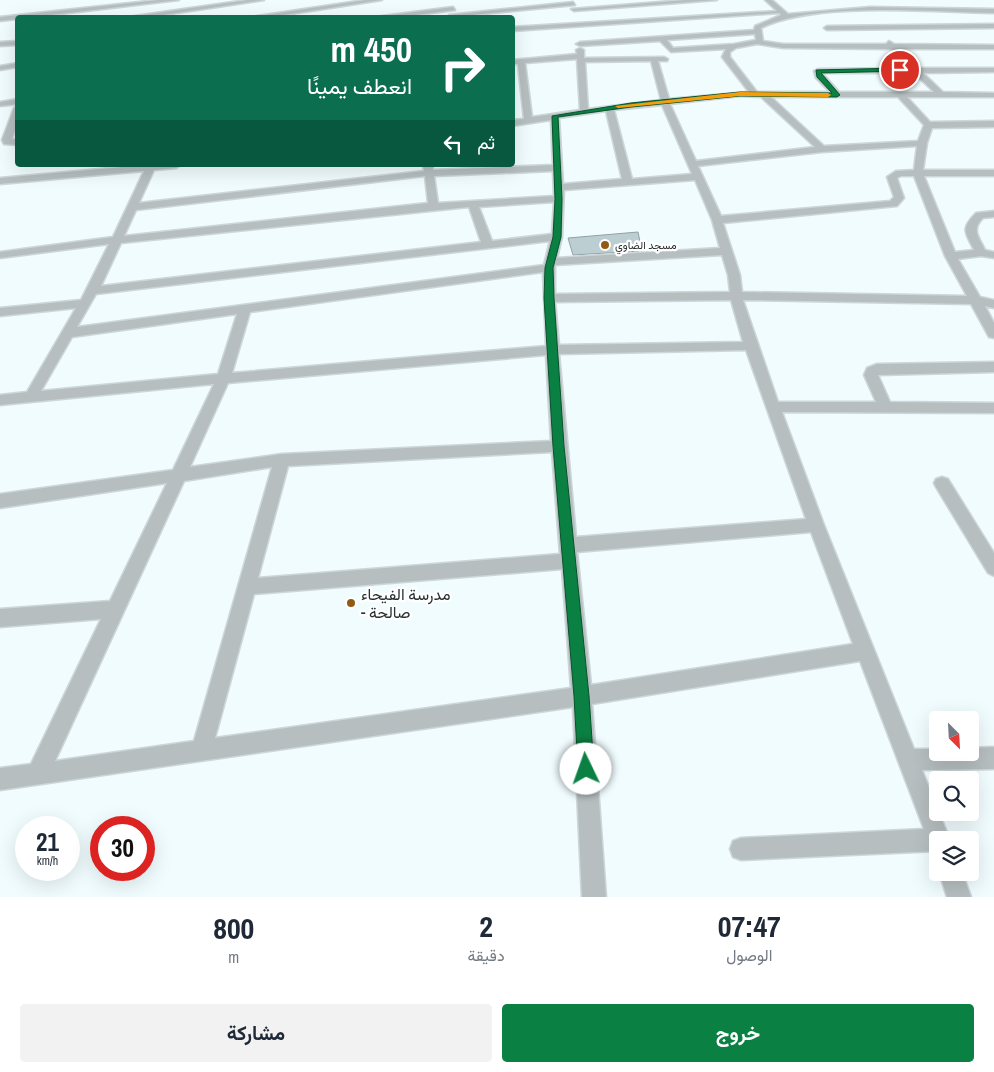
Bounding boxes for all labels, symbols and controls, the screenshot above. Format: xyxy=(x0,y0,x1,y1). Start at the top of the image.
text: 450 m xyxy=(331,26,412,73)
icon: right xyxy=(430,35,495,100)
pin xyxy=(879,49,921,91)
icon: arrive xyxy=(886,56,914,84)
text: انعطف يمينًا xyxy=(307,71,412,101)
text: ثم xyxy=(477,129,495,155)
icon: left xyxy=(439,130,467,158)
place label: مسجد الضاوي xyxy=(615,238,677,255)
marker: مسجد الضاوي xyxy=(599,239,611,251)
place label: مدرسة الفيحاء - صالحة xyxy=(361,583,450,623)
marker: مدرسة الفيحاء - صالحة xyxy=(345,597,357,609)
north arrow xyxy=(929,711,979,761)
map controls xyxy=(929,711,979,881)
position arrow xyxy=(559,742,611,794)
button: search xyxy=(929,771,979,821)
speed limit sign: 30 xyxy=(90,816,155,881)
text: 21 xyxy=(36,825,59,859)
button: layers xyxy=(929,831,979,881)
text: km/h xyxy=(37,853,58,869)
text: 2 xyxy=(479,906,493,946)
text: 07:47 xyxy=(718,906,781,946)
text: 800 xyxy=(213,908,254,948)
text: دقيقة xyxy=(468,944,505,966)
text: الوصول xyxy=(726,944,772,966)
text: m xyxy=(228,946,239,968)
button: مشاركة xyxy=(20,1004,492,1062)
button: خروج xyxy=(502,1004,974,1062)

